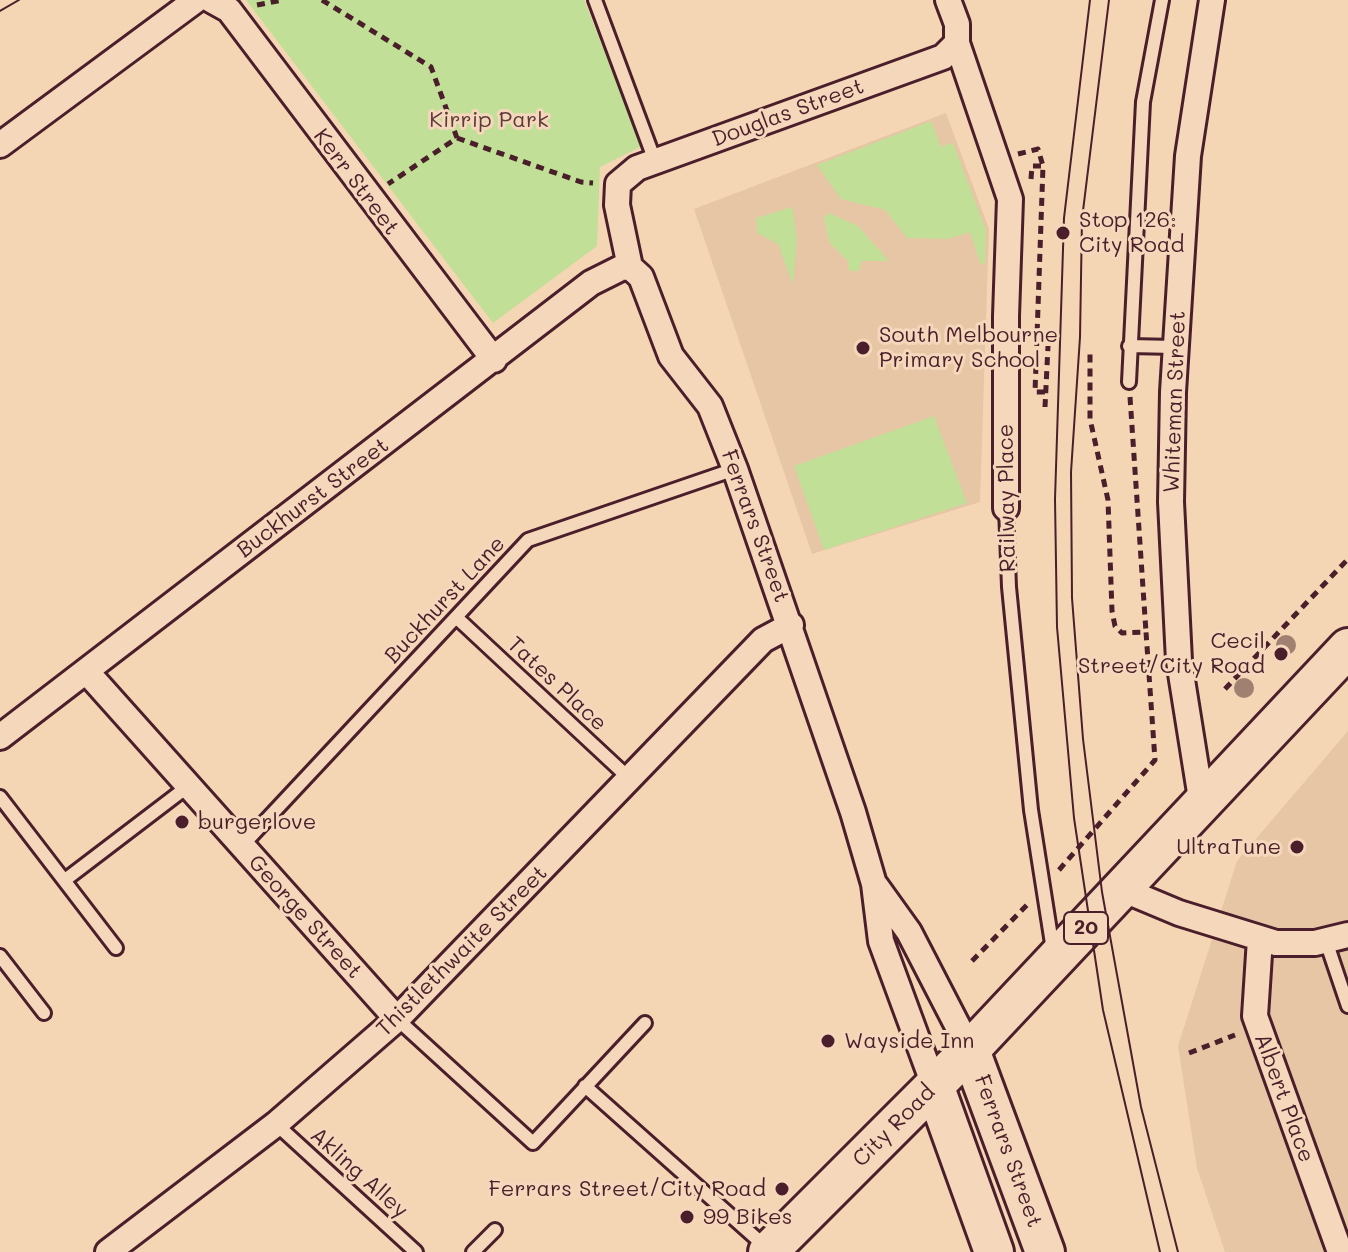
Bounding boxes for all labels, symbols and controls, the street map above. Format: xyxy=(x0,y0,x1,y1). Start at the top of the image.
street label: Douglas Street xyxy=(708,73,868,153)
park label: Kirrip Park xyxy=(429,107,549,133)
street label: Kerr Street xyxy=(308,124,404,240)
place label: Stop 126: City Road xyxy=(1079,207,1184,258)
marker: Stop 126: City Road xyxy=(1054,224,1072,242)
street label: Whiteman Street xyxy=(1159,310,1191,494)
place label: South Melbourne Primary School xyxy=(879,322,1058,374)
marker: South Melbourne Primary School xyxy=(854,339,872,357)
street label: Railway Place xyxy=(993,423,1021,573)
street label: Buckhurst Street xyxy=(232,432,394,564)
street label: Ferrars Street xyxy=(715,446,795,606)
street label: Buckhurst Lane xyxy=(379,531,511,669)
place label: Cecil Street/City Road xyxy=(1078,628,1265,680)
street label: Tates Place xyxy=(502,631,612,737)
marker: Cecil Street/City Road xyxy=(1272,645,1290,663)
place label: burgerlove xyxy=(198,809,316,835)
marker: burgerlove xyxy=(173,813,191,831)
place label: UltraTune xyxy=(1176,834,1281,860)
marker: UltraTune xyxy=(1288,838,1306,856)
street label: George Street xyxy=(243,850,367,984)
street label: Thistlethwaite Street xyxy=(371,860,553,1042)
road number: 20 xyxy=(1064,912,1108,944)
place label: Wayside Inn xyxy=(844,1028,975,1054)
street label: Albert Place xyxy=(1248,1030,1320,1166)
marker: Wayside Inn xyxy=(819,1032,837,1050)
street label: Ferrars Street xyxy=(968,1071,1048,1231)
street label: City Road xyxy=(847,1079,941,1173)
street label: Akling Alley xyxy=(305,1122,413,1224)
place label: Ferrars Street/City Road xyxy=(488,1176,766,1202)
marker: Ferrars Street/City Road xyxy=(773,1180,791,1198)
place label: 99 Bikes xyxy=(703,1204,792,1230)
marker: 99 Bikes xyxy=(678,1208,696,1226)

